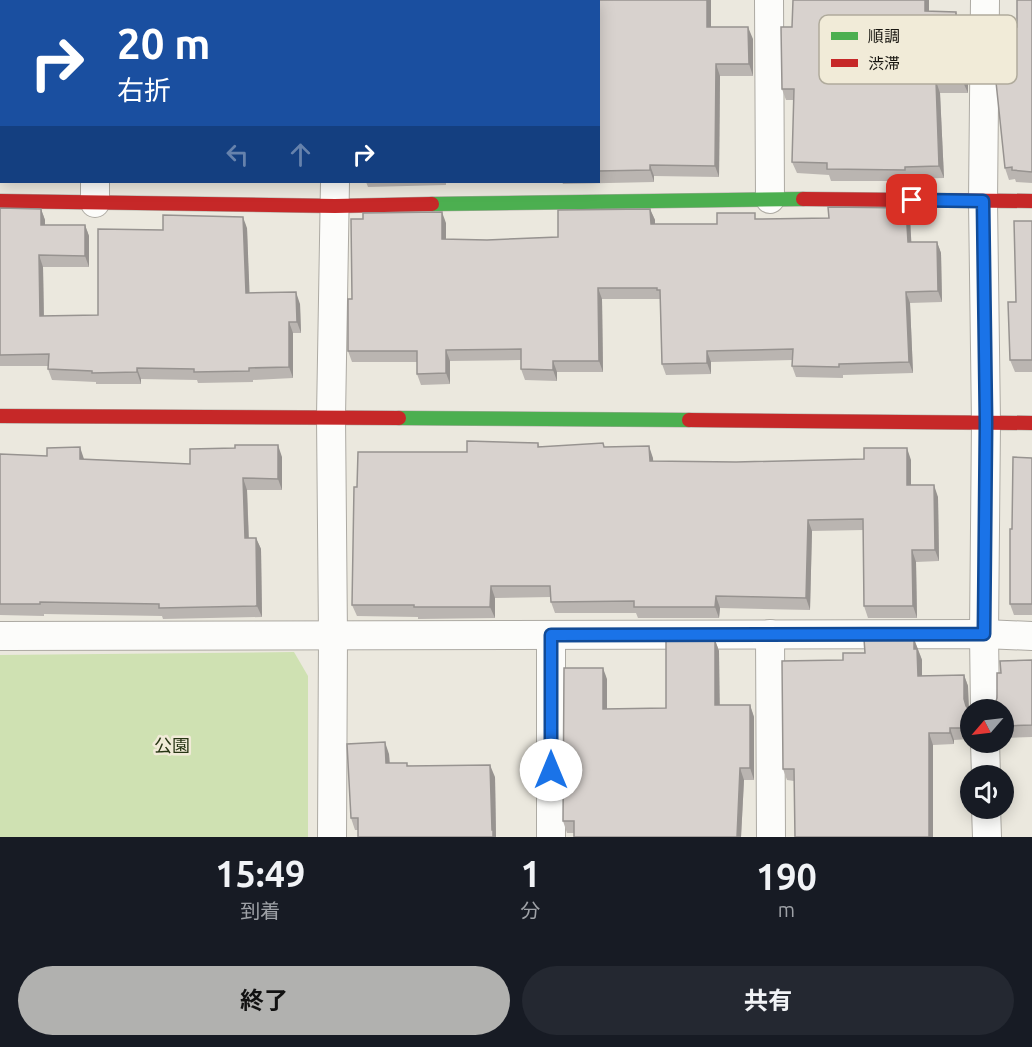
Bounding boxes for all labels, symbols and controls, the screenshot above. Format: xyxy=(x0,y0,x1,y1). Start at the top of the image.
legend xyxy=(819,15,1017,84)
text: 20 m xyxy=(117,20,211,67)
icon: right xyxy=(18,24,96,102)
text: 順調 xyxy=(868,27,900,45)
text: 渋滞 xyxy=(868,54,900,72)
text: 右折 xyxy=(117,75,171,105)
icon: left xyxy=(221,138,254,171)
icon: ahead xyxy=(284,138,317,171)
icon: right xyxy=(347,138,380,171)
pin xyxy=(886,174,937,225)
icon: arrive xyxy=(895,183,928,216)
north arrow xyxy=(960,699,1014,753)
map controls xyxy=(960,699,1014,819)
park label: 公園 xyxy=(154,735,190,755)
position arrow xyxy=(519,738,583,802)
button: sound xyxy=(960,765,1014,819)
text: 15:49 xyxy=(215,853,305,894)
text: 1 xyxy=(520,853,541,894)
text: 190 xyxy=(756,856,817,897)
text: m xyxy=(778,898,795,921)
text: 到着 xyxy=(240,899,280,922)
text: 分 xyxy=(521,899,541,922)
button: 終了 xyxy=(18,966,510,1035)
button: 共有 xyxy=(522,966,1014,1035)

